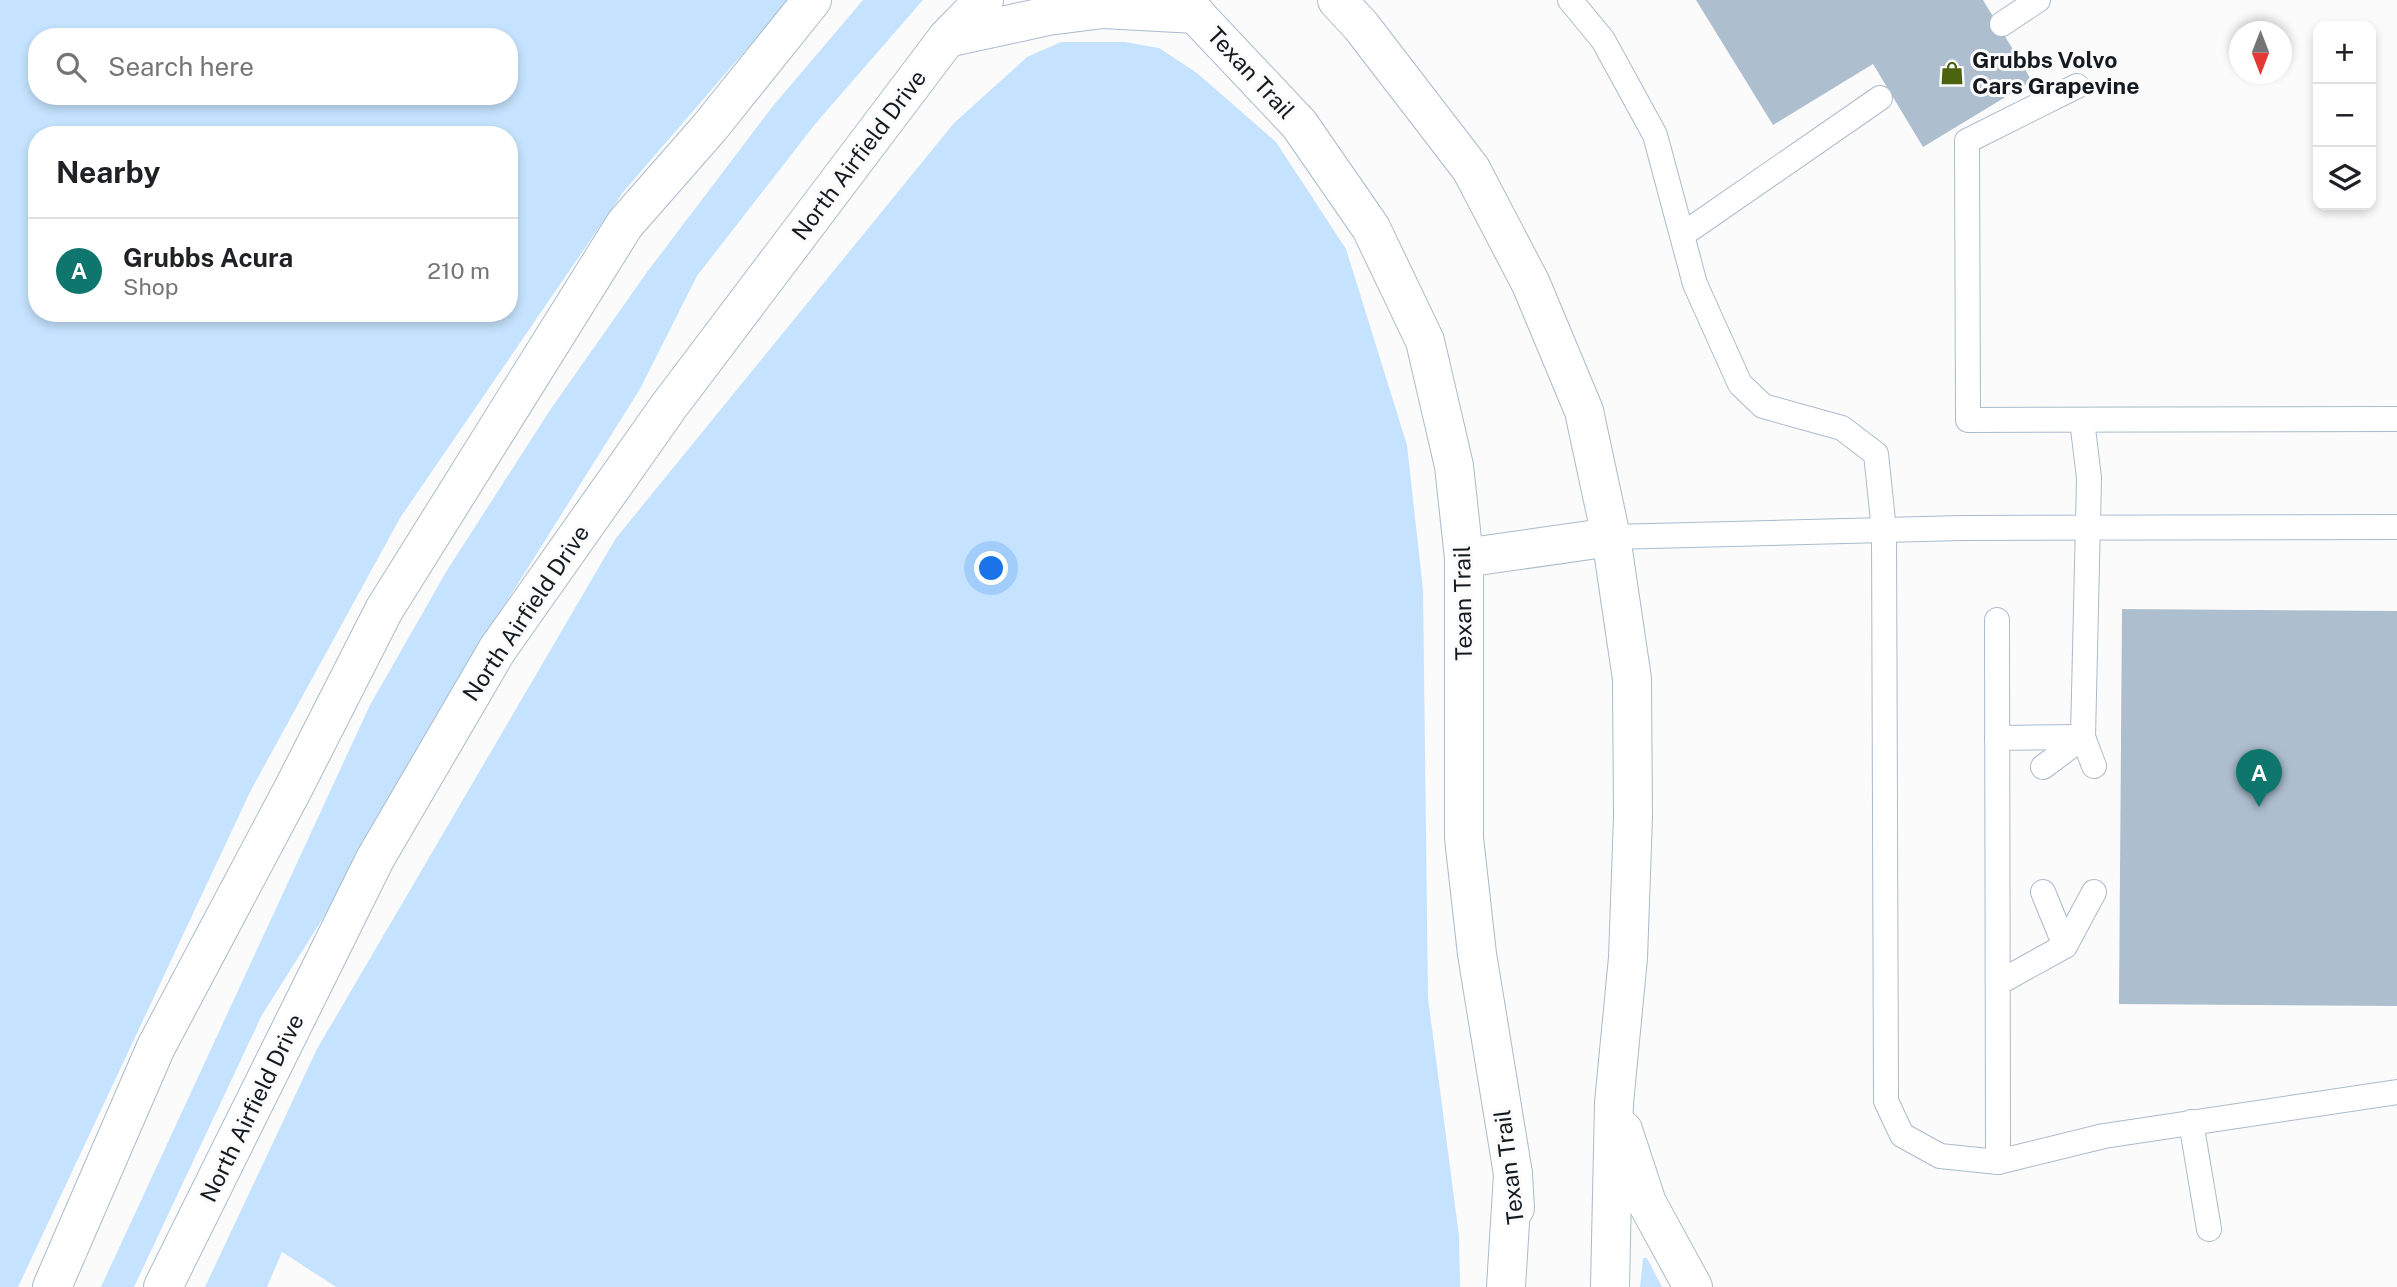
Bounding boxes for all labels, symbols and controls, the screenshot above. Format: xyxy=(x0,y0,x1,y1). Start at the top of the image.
street label: Texan Trail xyxy=(1202,21,1301,124)
north arrow xyxy=(2229,21,2292,84)
map controls xyxy=(2313,21,2376,210)
button: + xyxy=(2313,21,2376,84)
search box xyxy=(28,28,518,105)
place label: Grubbs Volvo Cars Grapevine xyxy=(1972,46,2139,99)
icon: search xyxy=(52,48,90,86)
text: Search here xyxy=(108,51,254,82)
shop icon: Grubbs Volvo Cars Grapevine xyxy=(1938,59,1966,87)
street label: North Airfield Drive xyxy=(786,64,931,245)
button: − xyxy=(2313,84,2376,147)
button: layers xyxy=(2313,147,2376,210)
text: Nearby xyxy=(56,154,160,190)
text: Grubbs Acura xyxy=(123,242,293,273)
text: A xyxy=(71,257,87,284)
text: 210 m xyxy=(427,257,490,284)
text: Shop xyxy=(123,273,178,300)
street label: North Airfield Drive xyxy=(457,520,594,706)
street label: Texan Trail xyxy=(1448,545,1477,661)
your location xyxy=(974,551,1008,585)
pin: A xyxy=(2236,749,2282,807)
street label: North Airfield Drive xyxy=(194,1009,309,1206)
street label: Texan Trail xyxy=(1488,1108,1529,1226)

